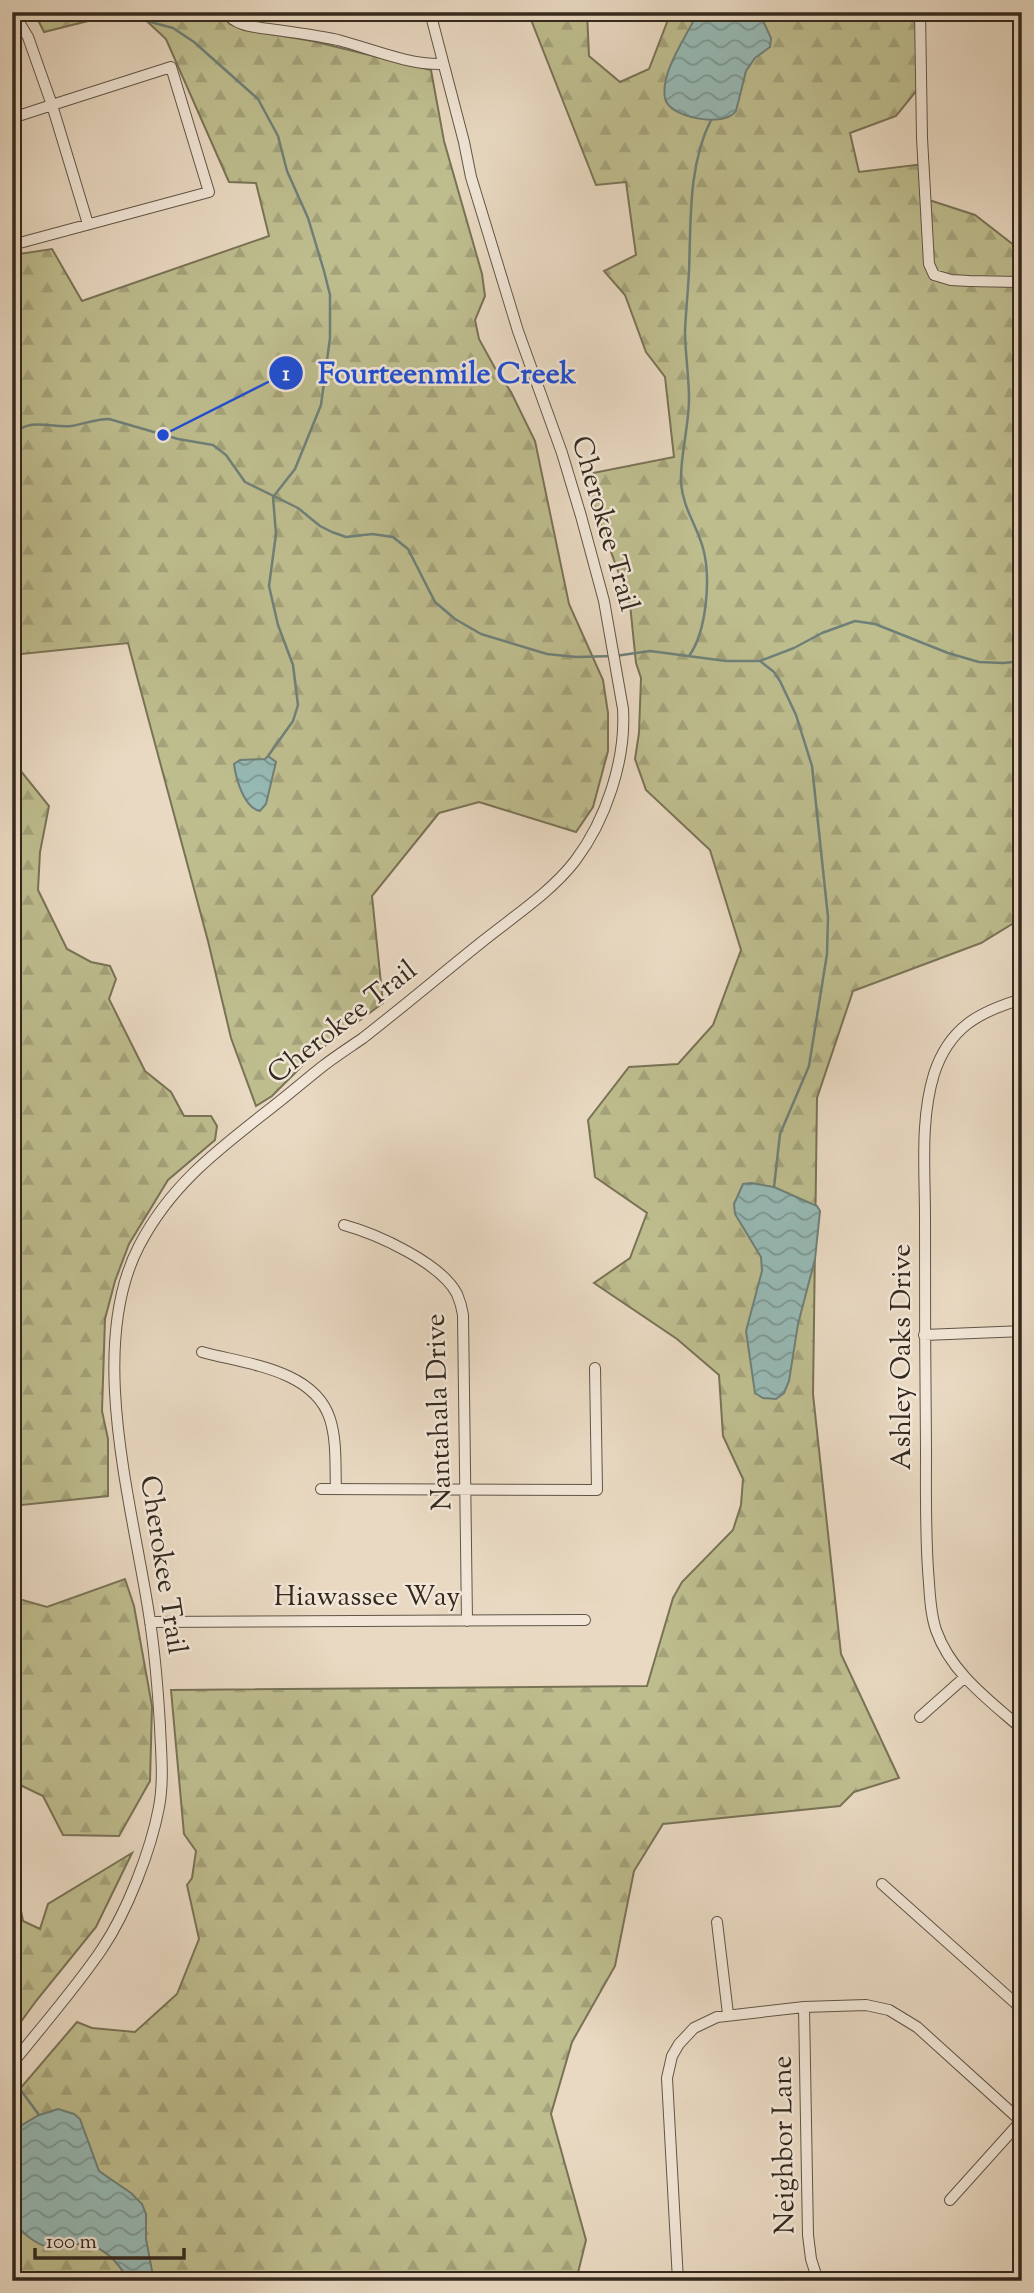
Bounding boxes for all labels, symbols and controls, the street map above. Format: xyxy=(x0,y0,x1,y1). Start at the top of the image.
callout: Fourteenmile Creek xyxy=(269,347,590,398)
text: Fourteenmile Creek xyxy=(318,354,577,397)
text: 1 xyxy=(282,360,290,390)
street label: Cherokee Trail xyxy=(560,432,648,617)
street label: Cherokee Trail xyxy=(260,952,427,1094)
street label: Ashley Oaks Drive xyxy=(883,1244,923,1470)
street label: Nantahala Drive xyxy=(417,1313,463,1511)
street label: Cherokee Trail xyxy=(128,1473,196,1658)
street label: Hiawassee Way xyxy=(274,1578,460,1618)
street label: Neighbor Lane xyxy=(763,2055,807,2235)
scale bar xyxy=(35,2216,184,2260)
text: 100 m xyxy=(46,2228,97,2258)

